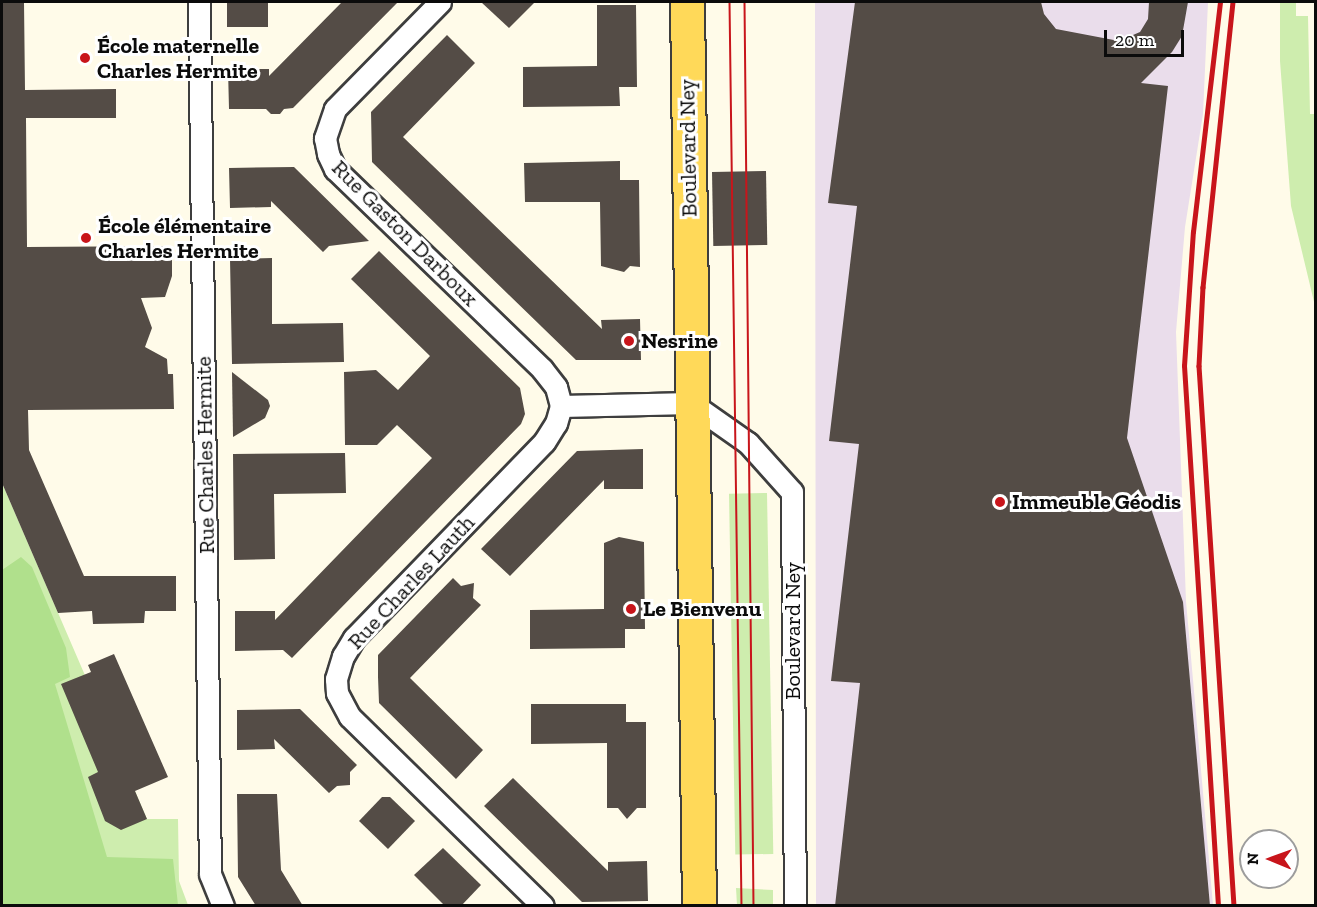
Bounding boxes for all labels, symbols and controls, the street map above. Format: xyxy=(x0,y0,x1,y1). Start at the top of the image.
scale bar xyxy=(1107,18,1186,56)
text: 20 m xyxy=(1115,29,1154,51)
place label: École maternelle Charles Hermite xyxy=(97,32,259,84)
marker: École maternelle Charles Hermite xyxy=(78,51,92,65)
street label: Boulevard Ney xyxy=(674,79,702,217)
street label: Rue Gaston Darboux xyxy=(326,154,484,312)
place label: École élémentaire Charles Hermite xyxy=(98,212,271,264)
marker: École élémentaire Charles Hermite xyxy=(79,231,93,245)
place label: Nesrine xyxy=(641,328,718,354)
marker: Nesrine xyxy=(622,334,636,348)
street label: Rue Charles Hermite xyxy=(190,356,220,554)
place label: Immeuble Géodis xyxy=(1012,489,1181,515)
marker: Immeuble Géodis xyxy=(993,495,1007,509)
street label: Rue Charles Lauth xyxy=(342,509,480,655)
street label: Boulevard Ney xyxy=(780,562,806,700)
place label: Le Bienvenu xyxy=(643,596,761,622)
marker: Le Bienvenu xyxy=(624,602,638,616)
north arrow xyxy=(1239,829,1299,889)
text: N xyxy=(1243,852,1262,865)

